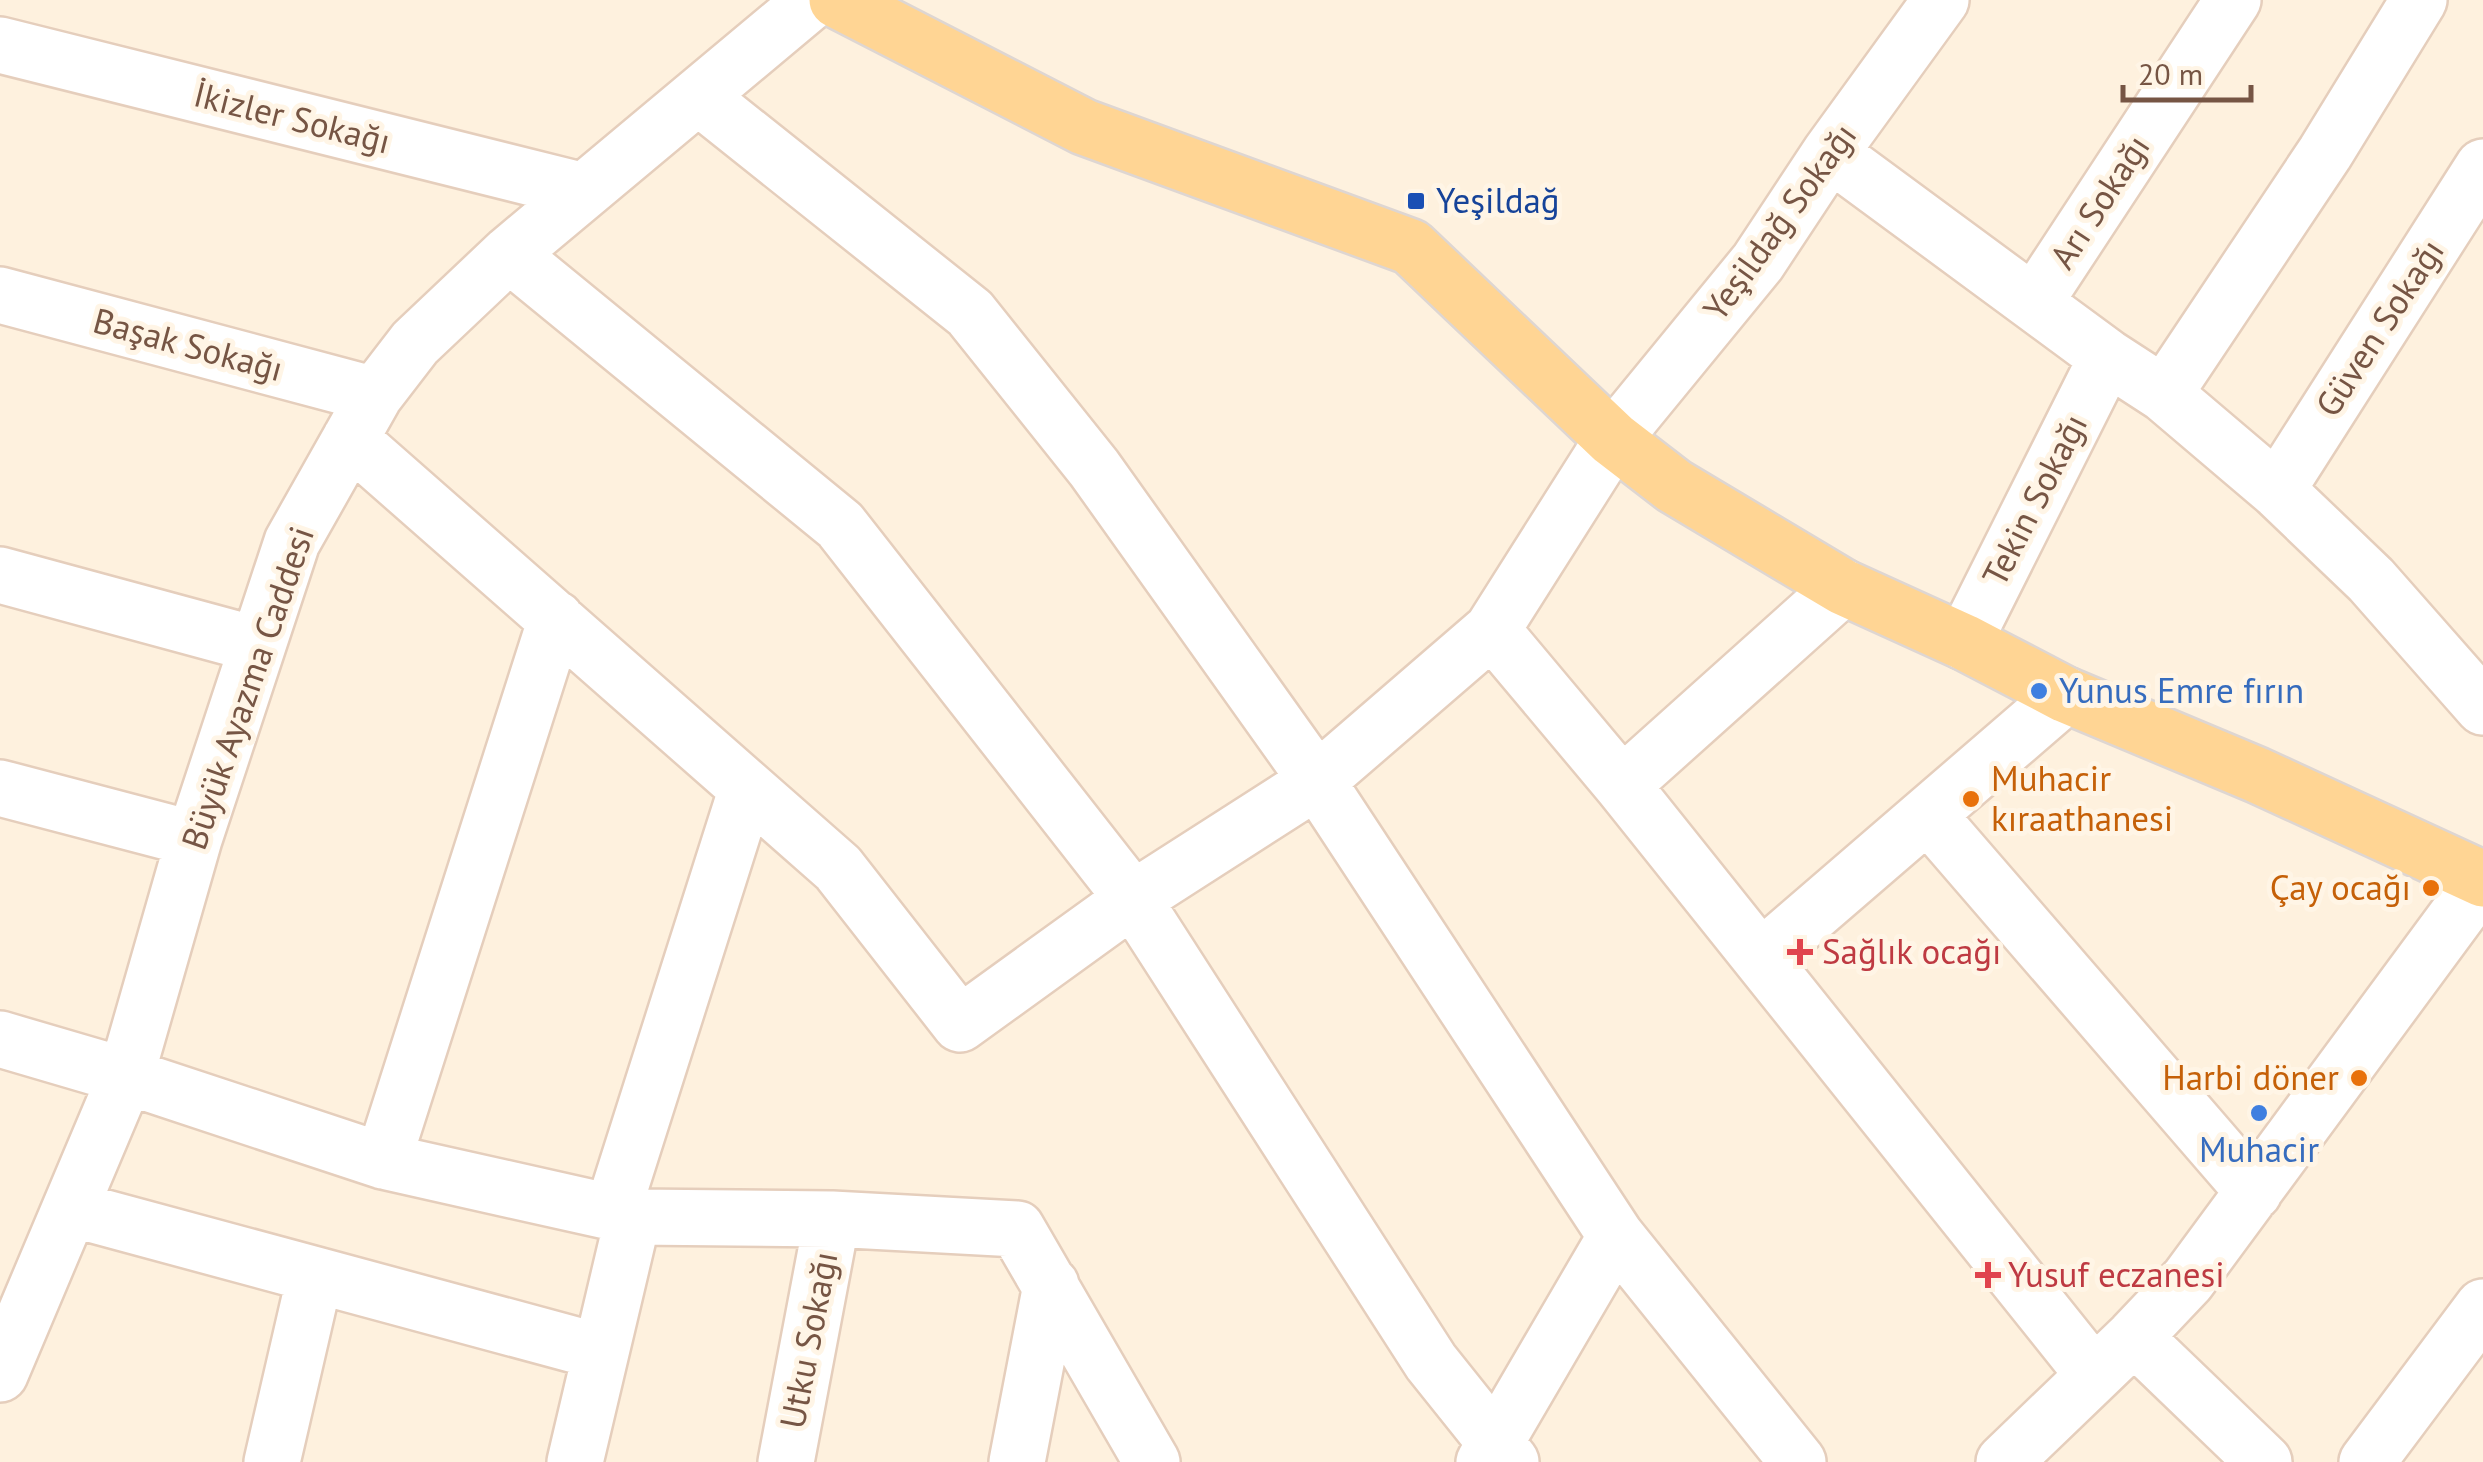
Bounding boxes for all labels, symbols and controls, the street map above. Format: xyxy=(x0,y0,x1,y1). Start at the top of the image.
scale bar xyxy=(2123,40,2250,102)
text: 20 m xyxy=(2138,54,2203,93)
street label: İkizler Sokağı xyxy=(189,70,395,164)
street label: Yeşildağ Sokağı xyxy=(1692,114,1866,329)
street label: Arı Sokağı xyxy=(2039,126,2160,277)
place label: Yeşildağ xyxy=(1436,177,1560,223)
marker: Yeşildağ xyxy=(1405,190,1427,212)
street label: Güven Sokağı xyxy=(2305,230,2454,425)
street label: Başak Sokağı xyxy=(88,297,288,391)
street label: Tekin Sokağı xyxy=(1971,406,2097,593)
street label: Büyük Ayazma Caddesi xyxy=(170,520,324,855)
place label: Yunus Emre fırın xyxy=(2059,667,2304,713)
marker: Yunus Emre fırın xyxy=(2028,680,2050,702)
place label: Muhacir kıraathanesi xyxy=(1991,755,2173,841)
marker: Muhacir kıraathanesi xyxy=(1960,788,1982,810)
place label: Çay ocağı xyxy=(2270,864,2411,910)
marker: Çay ocağı xyxy=(2420,877,2442,899)
place label: Sağlık ocağı xyxy=(1822,928,2001,974)
marker: Sağlık ocağı xyxy=(1787,939,1813,965)
place label: Harbi döner xyxy=(2162,1054,2339,1100)
marker: Harbi döner xyxy=(2348,1067,2370,1089)
marker: Muhacir xyxy=(2248,1102,2270,1124)
place label: Muhacir xyxy=(2199,1126,2319,1172)
street label: Utku Sokağı xyxy=(768,1247,848,1432)
place label: Yusuf eczanesi xyxy=(2008,1251,2225,1297)
marker: Yusuf eczanesi xyxy=(1977,1264,1999,1286)

